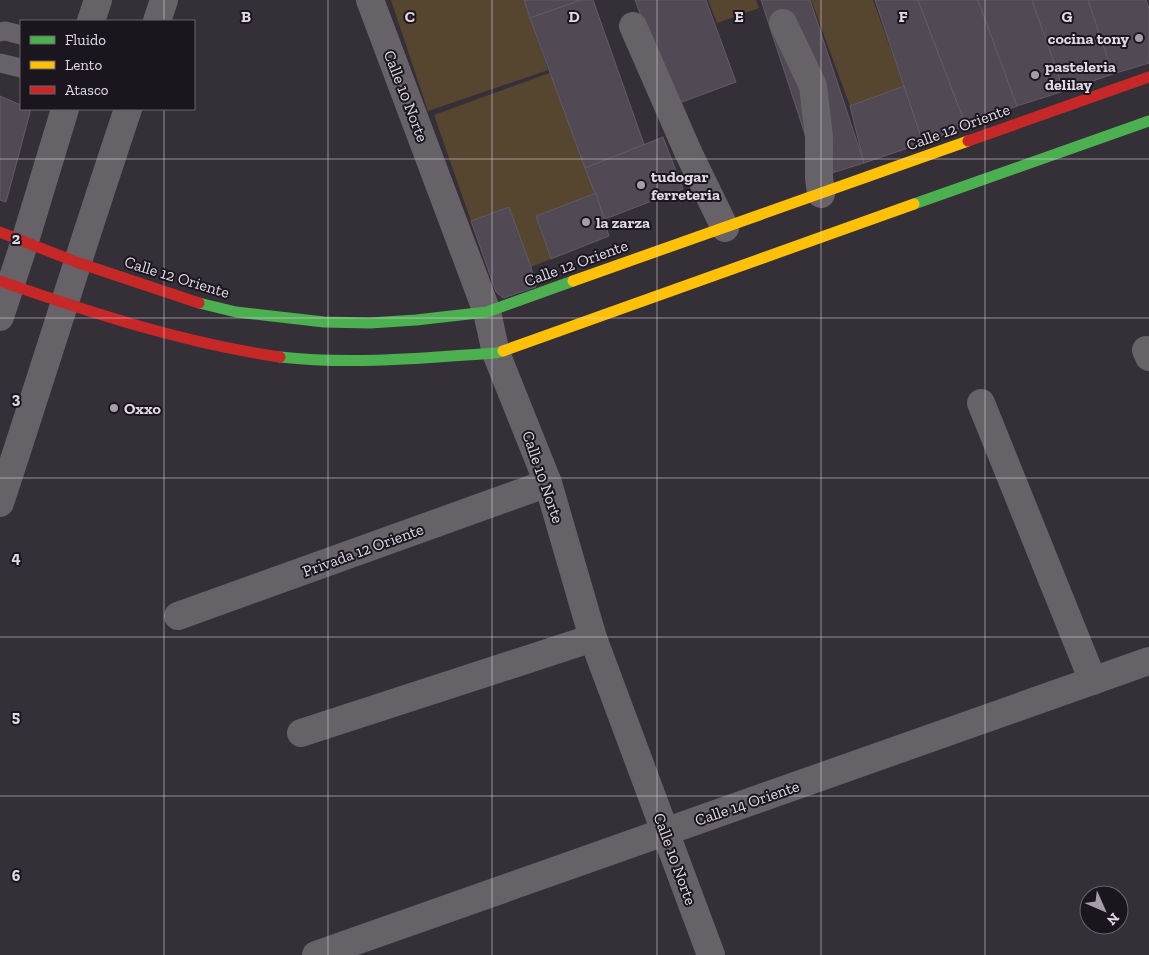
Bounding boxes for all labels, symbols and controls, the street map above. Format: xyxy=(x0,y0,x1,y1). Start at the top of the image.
text: B xyxy=(241,7,251,26)
text: C xyxy=(405,7,415,26)
text: D xyxy=(568,7,580,26)
text: E xyxy=(734,7,744,26)
text: F xyxy=(898,7,908,26)
text: G xyxy=(1062,7,1073,26)
legend xyxy=(20,20,195,110)
place label: cocina tony xyxy=(1048,29,1130,48)
text: Fluido xyxy=(65,31,106,49)
marker: cocina tony xyxy=(1133,32,1145,44)
street label: Calle 10 Norte xyxy=(380,48,432,144)
text: Lento xyxy=(65,56,102,74)
place label: pasteleria delilay xyxy=(1045,57,1116,94)
marker: pasteleria delilay xyxy=(1029,69,1041,81)
text: Atasco xyxy=(65,81,109,99)
street label: Calle 12 Oriente xyxy=(904,99,1012,155)
place label: tudogar ferreteria xyxy=(651,167,720,204)
marker: tudogar ferreteria xyxy=(635,179,647,191)
place label: la zarza xyxy=(596,213,650,232)
marker: la zarza xyxy=(580,216,592,228)
text: 2 xyxy=(12,229,21,248)
street label: Calle 12 Oriente xyxy=(522,235,630,291)
street label: Calle 12 Oriente xyxy=(122,252,232,302)
text: 3 xyxy=(12,389,21,408)
place label: Oxxo xyxy=(124,399,161,418)
marker: Oxxo xyxy=(108,402,120,414)
street label: Calle 10 Norte xyxy=(518,428,568,526)
street label: Privada 12 Oriente xyxy=(300,519,426,581)
text: 4 xyxy=(11,548,21,567)
text: 5 xyxy=(12,707,20,726)
street label: Calle 14 Oriente xyxy=(692,776,802,830)
street label: Calle 10 Norte xyxy=(650,810,700,908)
text: 6 xyxy=(12,866,21,885)
north arrow xyxy=(1079,885,1129,935)
text: N xyxy=(1103,909,1123,929)

